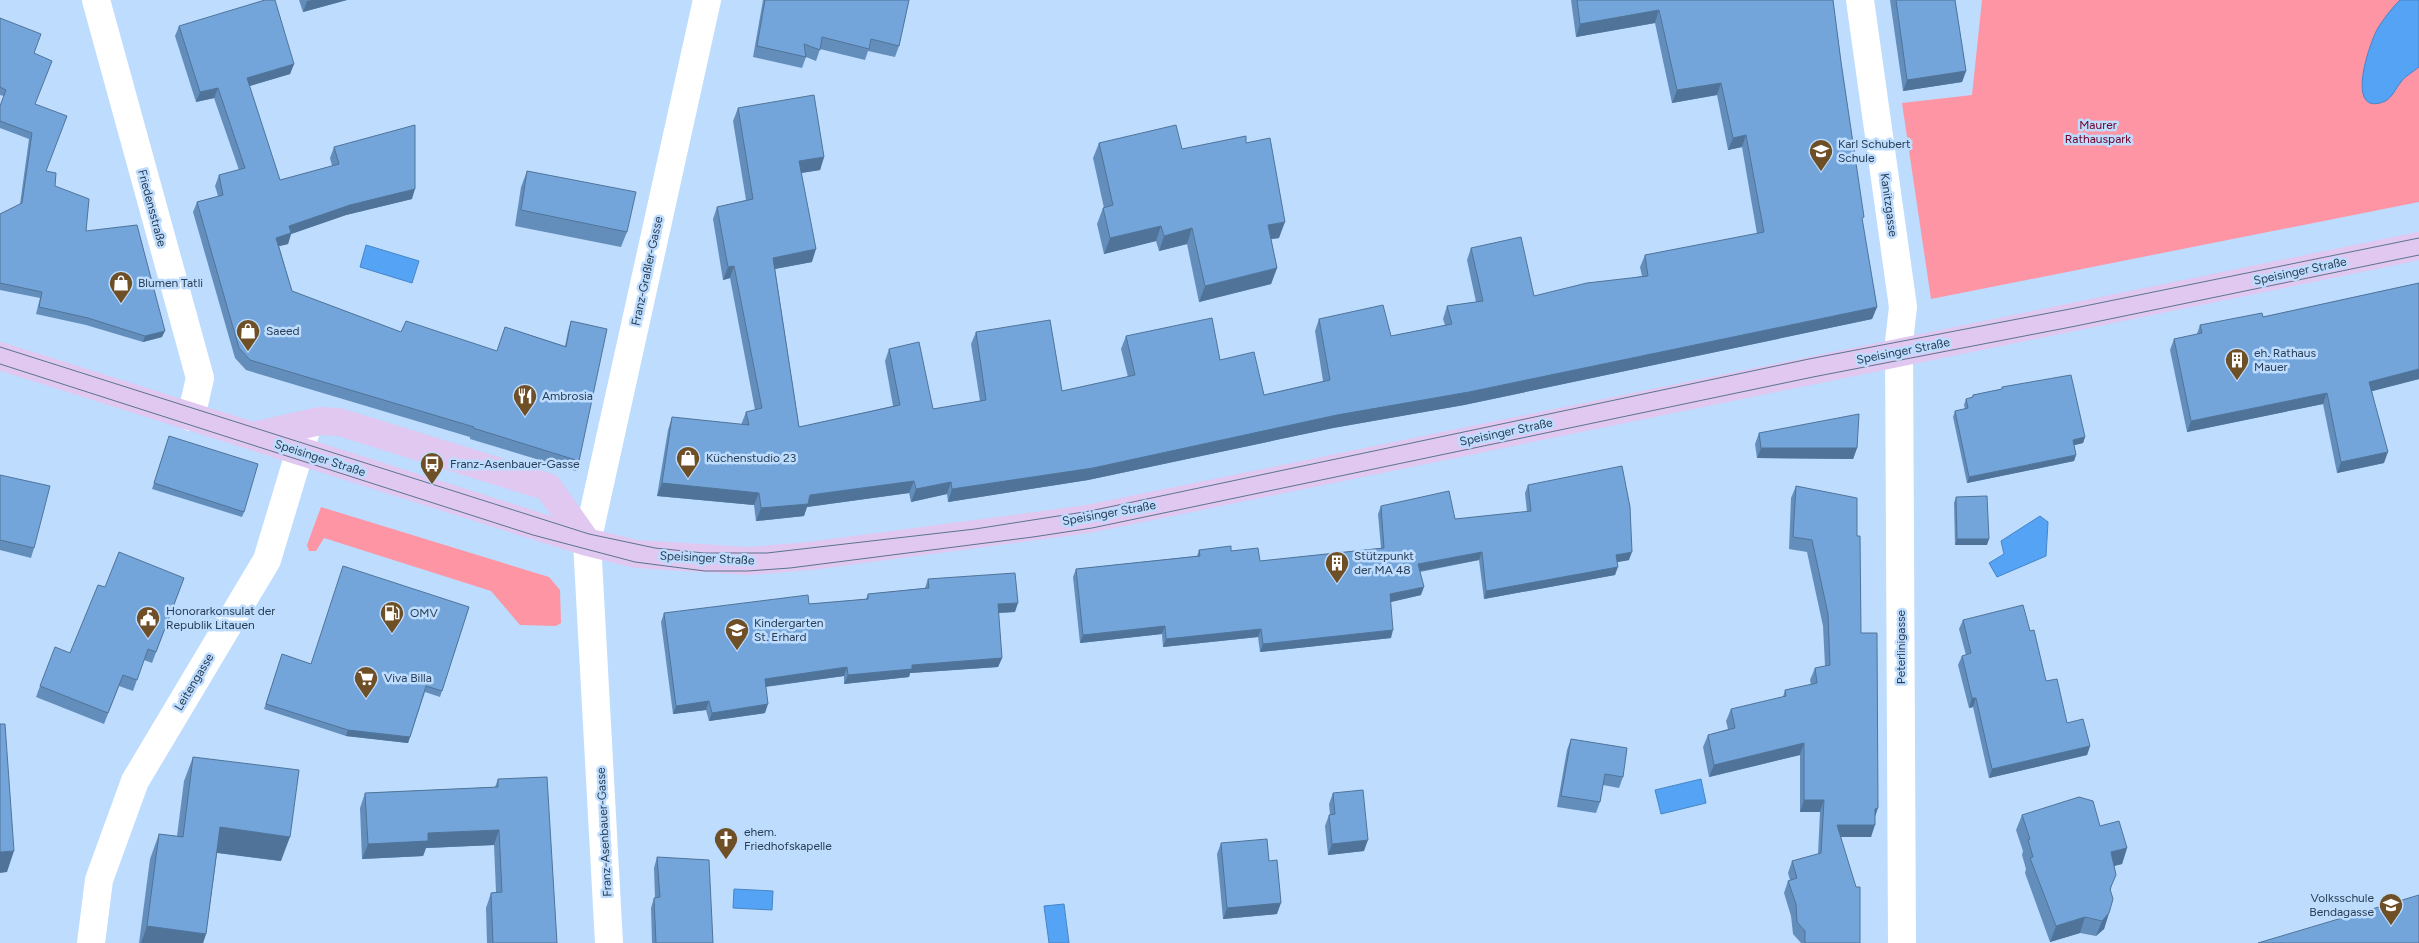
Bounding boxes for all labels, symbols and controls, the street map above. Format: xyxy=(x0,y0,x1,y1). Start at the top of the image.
park label: Maurer Rathauspark xyxy=(2065,118,2131,146)
place label: Karl Schubert Schule xyxy=(1838,137,1911,165)
school or university icon: Karl Schubert Schule xyxy=(1808,138,1834,172)
street label: Friedensstraße xyxy=(135,168,169,249)
street label: Kanitzgasse xyxy=(1878,172,1900,238)
street label: Franz-Graßler-Gasse xyxy=(629,215,666,327)
street label: Speisinger Straße xyxy=(2252,254,2348,288)
shop icon: Blumen Tatli xyxy=(108,270,134,304)
place label: Blumen Tatli xyxy=(138,276,203,290)
shop icon: Saeed xyxy=(235,318,261,352)
place label: Saeed xyxy=(266,324,300,338)
street label: Speisinger Straße xyxy=(1855,335,1951,367)
place label: eh. Rathaus Mauer xyxy=(2254,346,2316,374)
building icon: eh. Rathaus Mauer xyxy=(2224,347,2250,381)
restaurant icon: Ambrosia xyxy=(512,383,538,417)
place label: Ambrosia xyxy=(542,389,593,403)
street label: Speisinger Straße xyxy=(1458,415,1554,449)
street label: Speisinger Straße xyxy=(273,437,368,479)
shop icon: Küchenstudio 23 xyxy=(675,445,701,479)
bus stop icon: Franz-Asenbauer-Gasse xyxy=(419,451,445,485)
place label: Küchenstudio 23 xyxy=(706,451,796,465)
place label: Franz-Asenbauer-Gasse xyxy=(450,457,580,471)
street label: Speisinger Straße xyxy=(1061,498,1157,528)
street label: Speisinger Straße xyxy=(659,549,755,567)
place label: Stützpunkt der MA 48 xyxy=(1354,549,1414,577)
building icon: Stützpunkt der MA 48 xyxy=(1324,550,1350,584)
fuel station icon: OMV xyxy=(379,600,405,634)
place label: Honorarkonsulat der Republik Litauen xyxy=(166,604,275,632)
public building icon: Honorarkonsulat der Republik Litauen xyxy=(135,605,161,639)
place label: OMV xyxy=(410,606,438,620)
street label: Peterlinigasse xyxy=(1894,609,1908,684)
place label: Kindergarten St. Erhard xyxy=(754,616,824,644)
school or university icon: Kindergarten St. Erhard xyxy=(724,617,750,651)
street label: Leitengasse xyxy=(171,650,217,713)
supermarket icon: Viva Billa xyxy=(353,665,379,699)
place label: Viva Billa xyxy=(384,671,432,685)
street label: Franz-Asenbauer-Gasse xyxy=(594,766,614,897)
place label: ehem. Friedhofskapelle xyxy=(744,825,832,853)
church icon: ehem. Friedhofskapelle xyxy=(713,826,739,860)
place label: Volksschule Bendagasse xyxy=(2309,891,2374,919)
school or university icon: Volksschule Bendagasse xyxy=(2378,892,2404,926)

